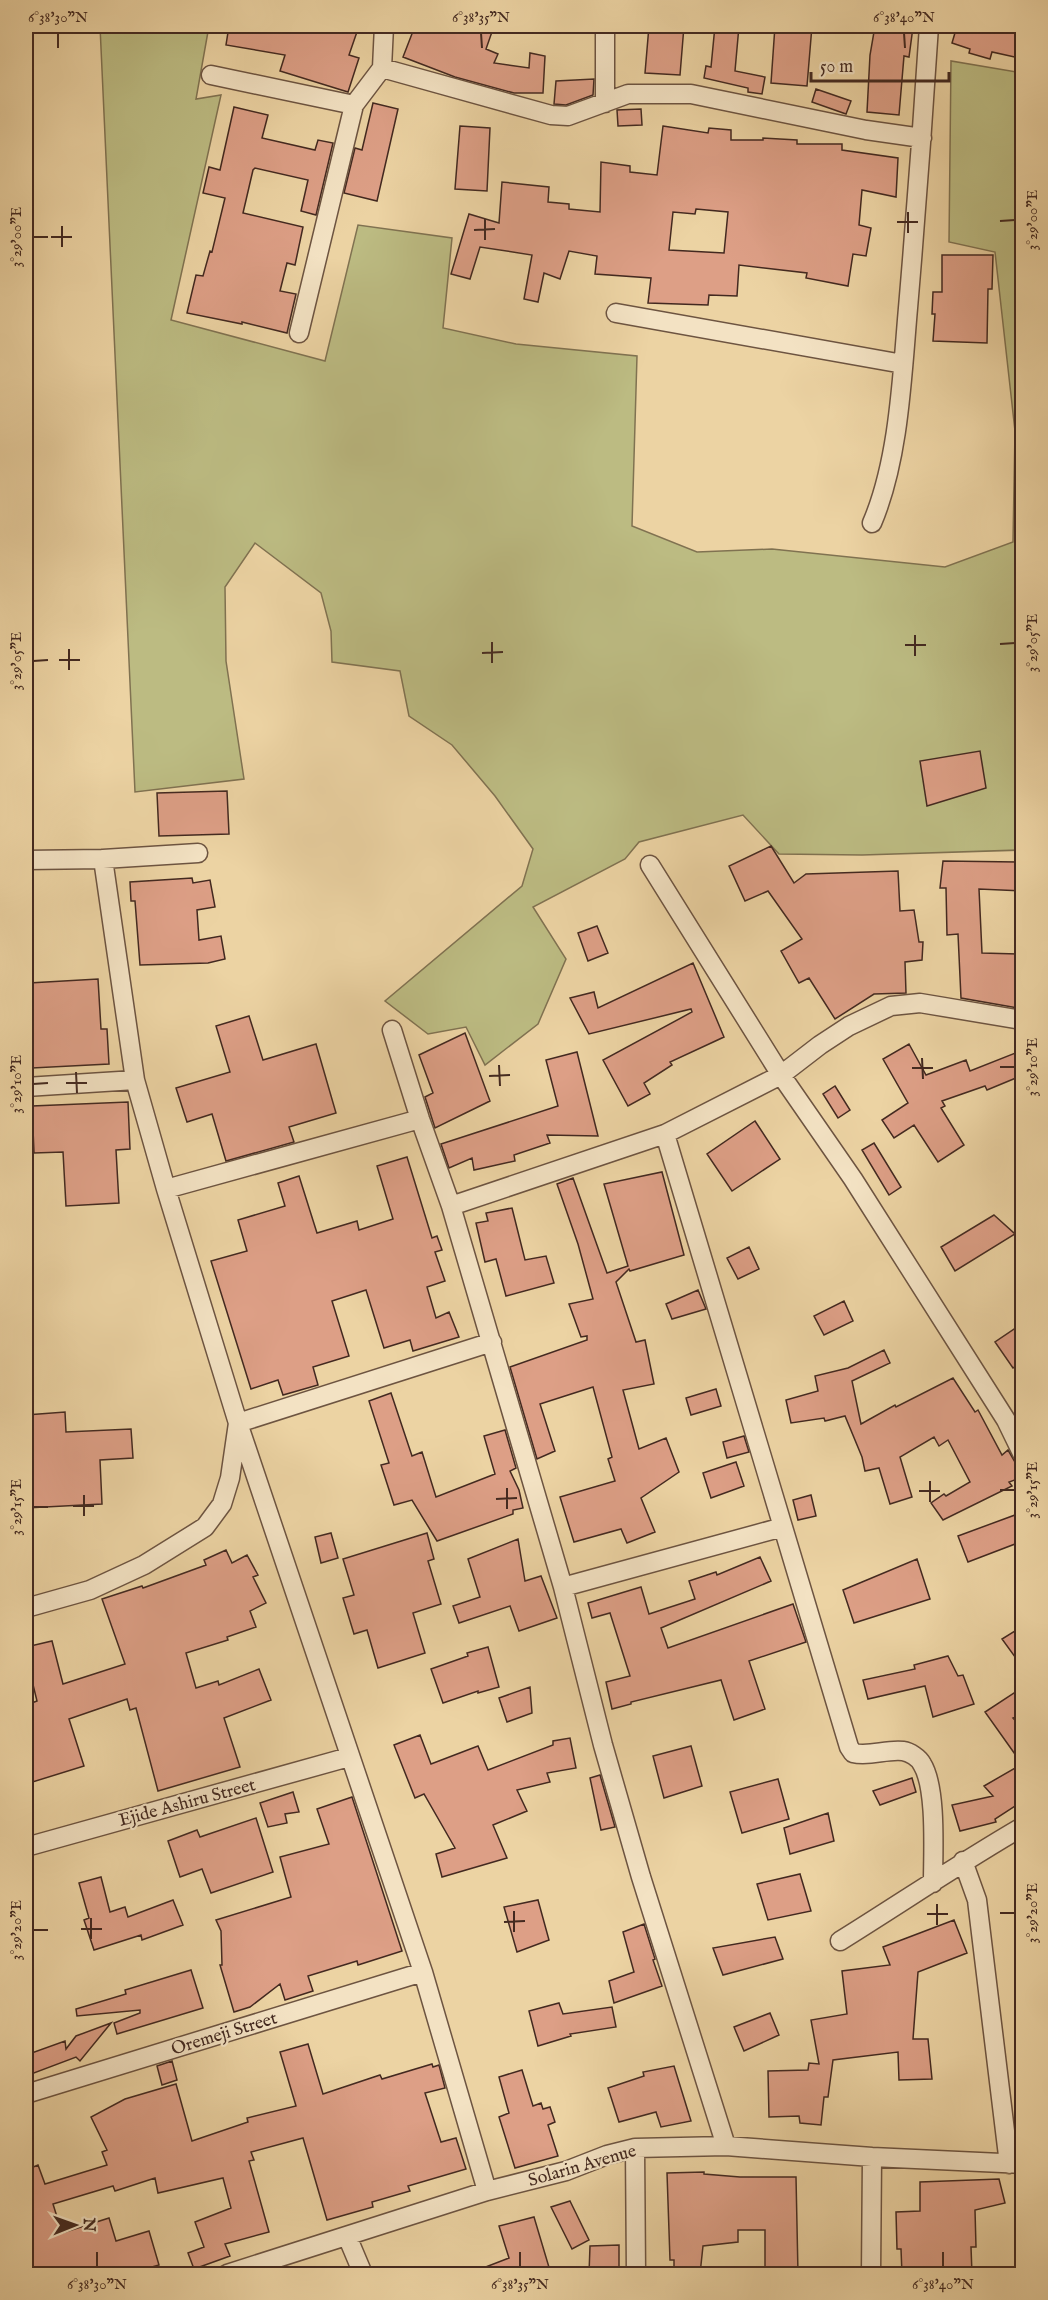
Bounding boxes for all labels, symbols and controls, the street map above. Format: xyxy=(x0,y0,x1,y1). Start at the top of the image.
text: 6°38'30"N xyxy=(28,8,88,27)
text: 6°38'35"N xyxy=(452,8,510,27)
text: 6°38'40"N xyxy=(873,8,935,27)
scale bar xyxy=(811,45,949,83)
text: 50 m xyxy=(820,56,853,79)
text: 3°29'00"E xyxy=(1023,190,1042,250)
text: 3°29'00"E xyxy=(7,207,26,267)
text: 3°29'05"E xyxy=(1023,614,1042,672)
text: 3°29'05"E xyxy=(7,632,26,690)
text: 3°29'10"E xyxy=(1023,1038,1042,1096)
text: 3°29'10"E xyxy=(7,1055,26,1113)
text: 3°29'15"E xyxy=(1023,1462,1042,1518)
text: 3°29'15"E xyxy=(7,1479,26,1535)
street label: Ejide Ashiru Street xyxy=(116,1774,258,1833)
text: 3°29'20"E xyxy=(1023,1883,1042,1943)
text: 3°29'20"E xyxy=(7,1900,26,1960)
street label: Oremeji Street xyxy=(169,2007,280,2061)
street label: Solarin Avenue xyxy=(526,2140,639,2193)
north arrow xyxy=(45,2195,105,2255)
text: N xyxy=(78,2217,98,2232)
text: 6°38'30"N xyxy=(67,2275,127,2294)
text: 6°38'35"N xyxy=(491,2275,549,2294)
text: 6°38'40"N xyxy=(912,2275,974,2294)

